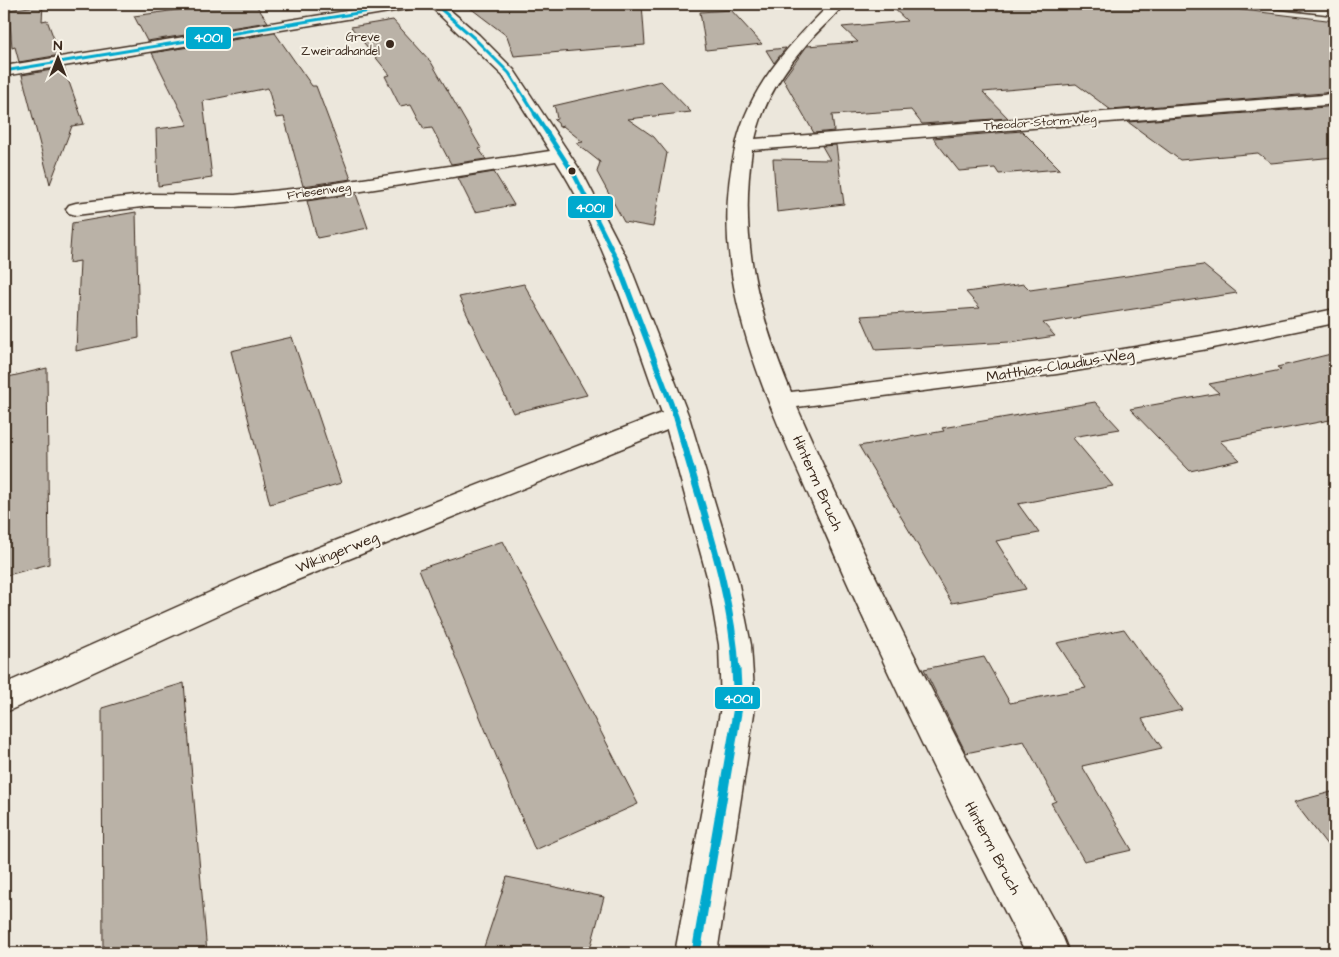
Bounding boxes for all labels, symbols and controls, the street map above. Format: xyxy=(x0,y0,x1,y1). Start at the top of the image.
line badge: 4001 xyxy=(185,26,232,50)
text: 4001 xyxy=(194,28,223,48)
place label: Greve Zweiradhandel xyxy=(301,29,381,60)
north arrow xyxy=(32,32,82,82)
text: N xyxy=(54,36,63,56)
marker: Greve Zweiradhandel xyxy=(384,38,396,50)
street label: Theodor-Storm-Weg xyxy=(983,110,1097,136)
unlabelled marker xyxy=(567,166,577,176)
street label: Friesenweg xyxy=(286,179,352,205)
line badge: 4001 xyxy=(567,195,614,219)
text: 4001 xyxy=(576,198,605,218)
street label: Matthias-Claudius-Weg xyxy=(985,343,1136,389)
street label: Hinterm Bruch xyxy=(787,432,848,535)
street label: Wikingerweg xyxy=(293,526,382,580)
line badge: 4001 xyxy=(714,686,761,710)
text: 4001 xyxy=(724,689,753,709)
street label: Hinterm Bruch xyxy=(959,798,1026,899)

